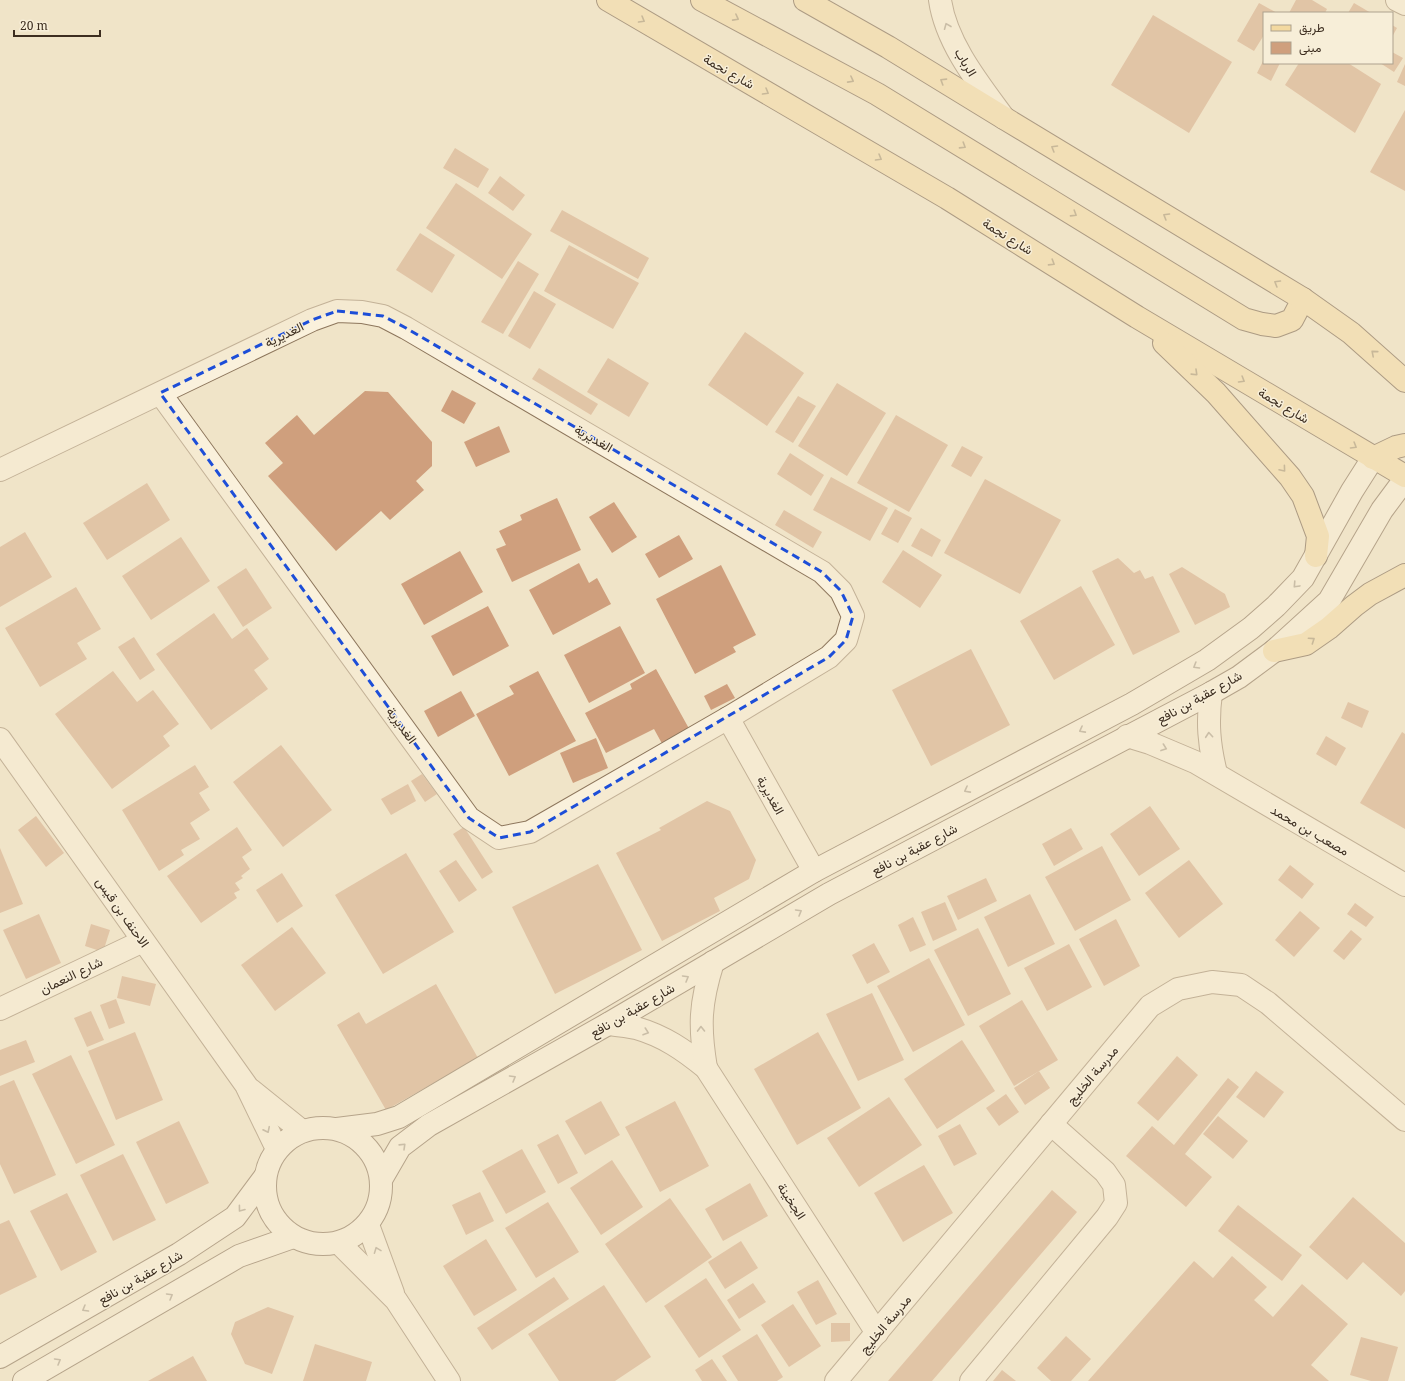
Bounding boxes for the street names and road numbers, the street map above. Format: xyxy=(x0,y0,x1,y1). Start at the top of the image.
street label: الرباب xyxy=(951,44,981,80)
street label: شارع نجمة xyxy=(700,49,758,94)
street label: شارع نجمة xyxy=(979,213,1037,259)
street label: الغديرية xyxy=(261,317,307,351)
street label: شارع نجمة xyxy=(1255,383,1313,428)
street label: الغديرية xyxy=(572,420,616,456)
street label: شارع عقبة بن نافع xyxy=(1153,666,1245,729)
street label: الغديرية xyxy=(383,703,421,747)
street label: الغديرية xyxy=(753,773,789,817)
street label: مصعب بن محمد xyxy=(1267,800,1353,860)
street label: شارع عقبة بن نافع xyxy=(868,819,961,880)
street label: الاحنف بن قيس xyxy=(92,873,154,951)
street label: شارع النعمان xyxy=(37,952,106,999)
street label: شارع عقبة بن نافع xyxy=(586,978,678,1042)
street label: مدرسة الخليج xyxy=(1062,1042,1123,1109)
street label: الجخينة xyxy=(773,1179,811,1223)
street label: شارع عقبة بن نافع xyxy=(94,1245,186,1309)
street label: مدرسة الخليج xyxy=(855,1291,916,1358)

